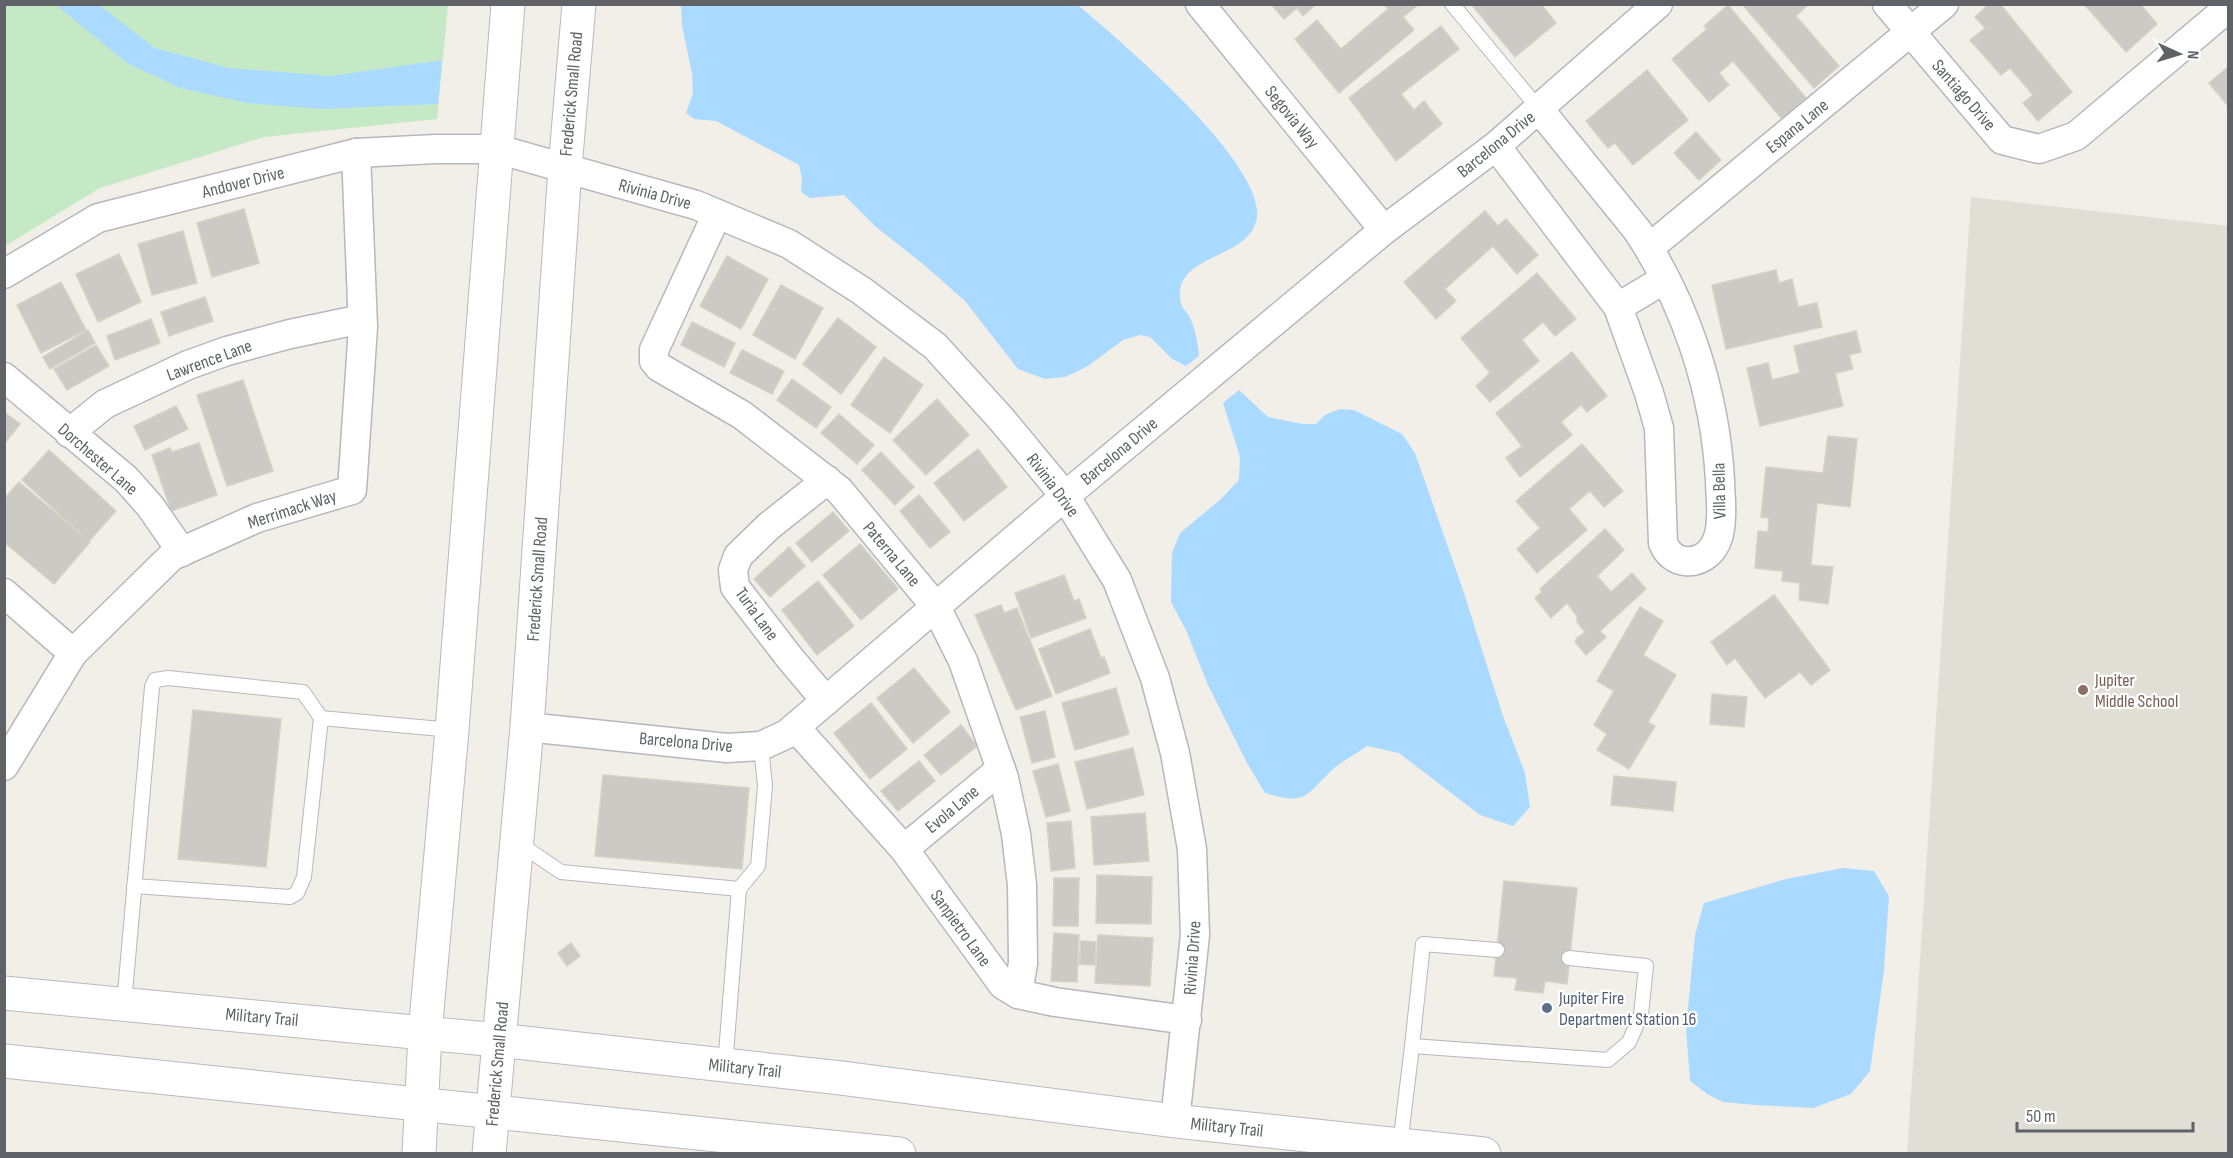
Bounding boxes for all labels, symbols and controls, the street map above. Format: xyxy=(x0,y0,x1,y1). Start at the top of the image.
north arrow xyxy=(2149,24,2209,84)
street label: Frederick Small Road xyxy=(556,31,587,157)
text: N xyxy=(2183,50,2202,60)
street label: Santiago Drive xyxy=(1927,56,2000,135)
street label: Segovia Way xyxy=(1260,82,1323,153)
street label: Espana Lane xyxy=(1762,95,1833,158)
street label: Barcelona Drive xyxy=(1453,107,1539,182)
street label: Andover Drive xyxy=(199,162,286,203)
street label: Rivinia Drive xyxy=(616,175,693,214)
street label: Lawrence Lane xyxy=(164,335,255,386)
street label: Barcelona Drive xyxy=(1077,413,1162,490)
street label: Dorchester Lane xyxy=(53,419,142,500)
street label: Rivinia Drive xyxy=(1022,449,1083,521)
street label: Villa Bella xyxy=(1709,462,1730,520)
street label: Merrimack Way xyxy=(245,485,339,534)
street label: Frederick Small Road xyxy=(523,516,552,642)
street label: Paterna Lane xyxy=(858,518,925,591)
street label: Turia Lane xyxy=(730,584,783,645)
place label: Jupiter Middle School xyxy=(2094,670,2178,712)
marker: Jupiter Middle School xyxy=(2076,683,2090,697)
street label: Barcelona Drive xyxy=(638,728,734,757)
street label: Evola Lane xyxy=(921,781,983,838)
street label: Sanpietro Lane xyxy=(926,886,995,971)
street label: Rivinia Drive xyxy=(1179,920,1206,996)
place label: Jupiter Fire Department Station 16 xyxy=(1558,988,1697,1030)
street label: Frederick Small Road xyxy=(482,1001,513,1127)
marker: Jupiter Fire Department Station 16 xyxy=(1540,1001,1554,1015)
street label: Military Trail xyxy=(225,1004,299,1031)
street label: Military Trail xyxy=(708,1054,782,1083)
scale bar xyxy=(2017,1095,2192,1133)
text: 50 m xyxy=(2026,1106,2056,1127)
street label: Military Trail xyxy=(1190,1113,1264,1142)

